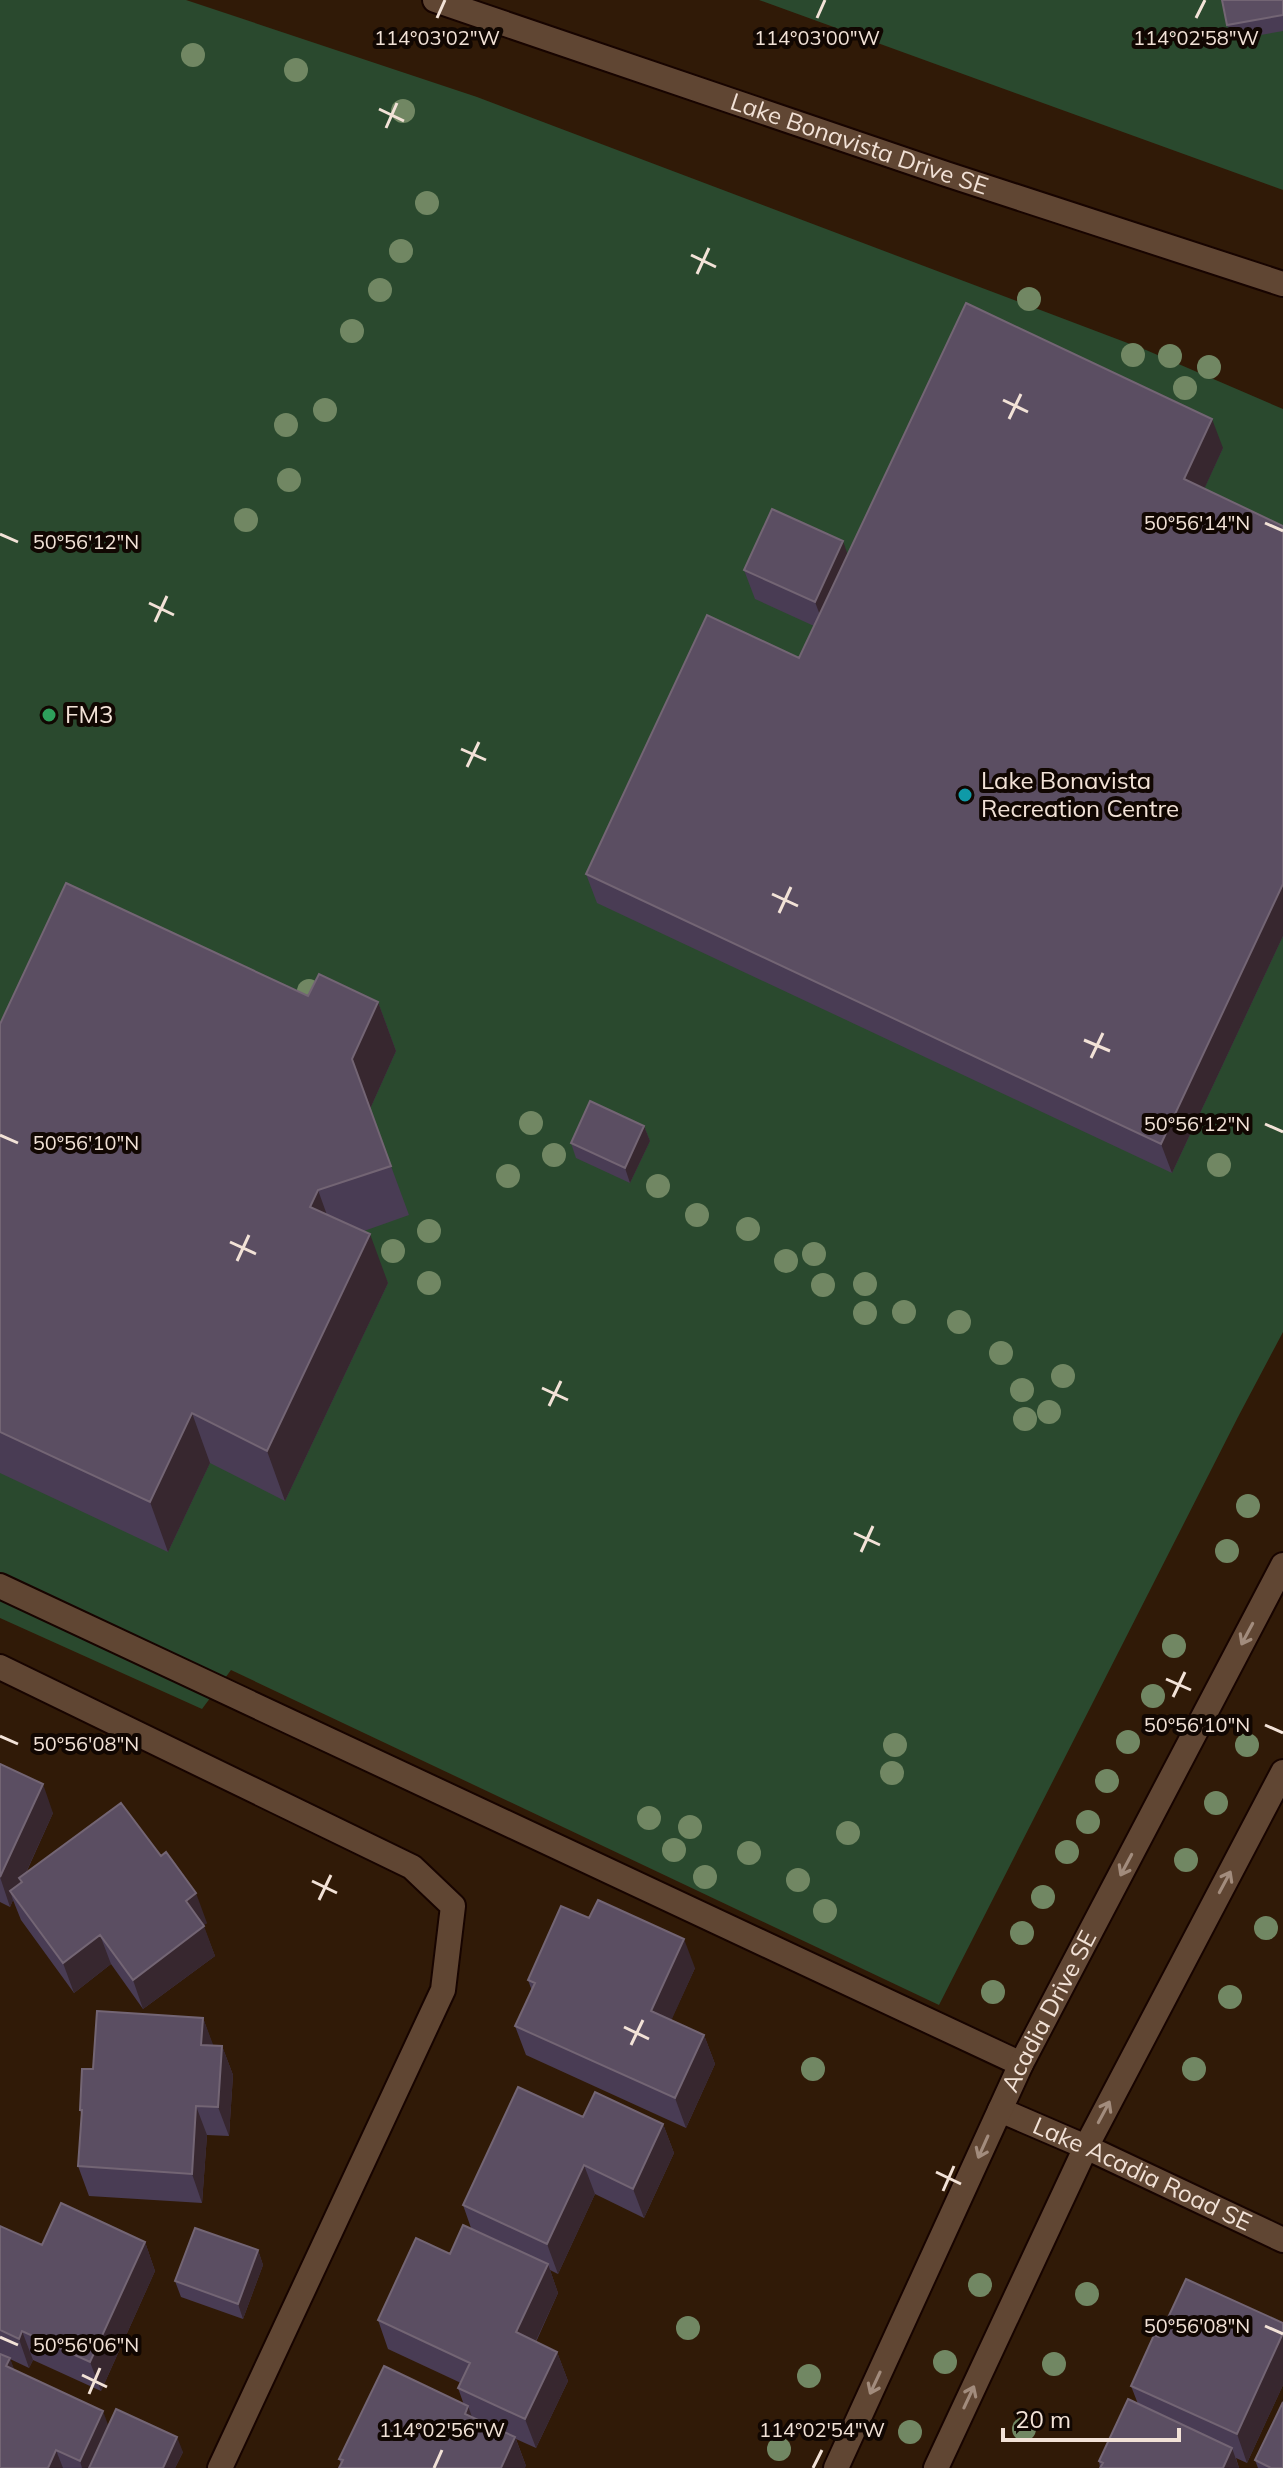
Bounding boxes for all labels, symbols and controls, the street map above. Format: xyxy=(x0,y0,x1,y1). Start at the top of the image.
text: 114°03'02"W xyxy=(374,25,500,50)
text: 114°03'00"W xyxy=(754,25,880,50)
text: 114°02'58"W xyxy=(1133,25,1259,50)
street label: Lake Bonavista Drive SE xyxy=(727,86,992,201)
text: 50°56'14"N xyxy=(1144,510,1250,535)
text: 50°56'12"N xyxy=(33,529,139,554)
place label: FM3 xyxy=(65,699,113,729)
marker: FM3 xyxy=(40,706,58,724)
place label: Lake Bonavista Recreation Centre xyxy=(981,765,1179,823)
marker: Lake Bonavista Recreation Centre xyxy=(956,786,974,804)
text: 50°56'12"N xyxy=(1144,1111,1250,1136)
text: 50°56'10"N xyxy=(33,1130,139,1155)
one-way arrow xyxy=(1239,1622,1254,1646)
text: 50°56'10"N xyxy=(1144,1712,1250,1737)
text: 50°56'08"N xyxy=(33,1731,139,1756)
one-way arrow xyxy=(1118,1852,1134,1876)
one-way arrow xyxy=(1218,1870,1234,1894)
street label: Acadia Drive SE xyxy=(994,1925,1102,2096)
one-way arrow xyxy=(1097,2100,1113,2124)
street label: Lake Acadia Road SE xyxy=(1029,2110,1257,2237)
one-way arrow xyxy=(975,2134,990,2158)
text: 50°56'08"N xyxy=(1144,2313,1250,2338)
text: 50°56'06"N xyxy=(33,2332,139,2357)
one-way arrow xyxy=(867,2371,882,2395)
one-way arrow xyxy=(962,2386,977,2410)
scale bar xyxy=(1003,2392,1179,2442)
text: 20 m xyxy=(1015,2404,1071,2434)
text: 114°02'56"W xyxy=(379,2417,505,2442)
text: 114°02'54"W xyxy=(759,2417,885,2442)

